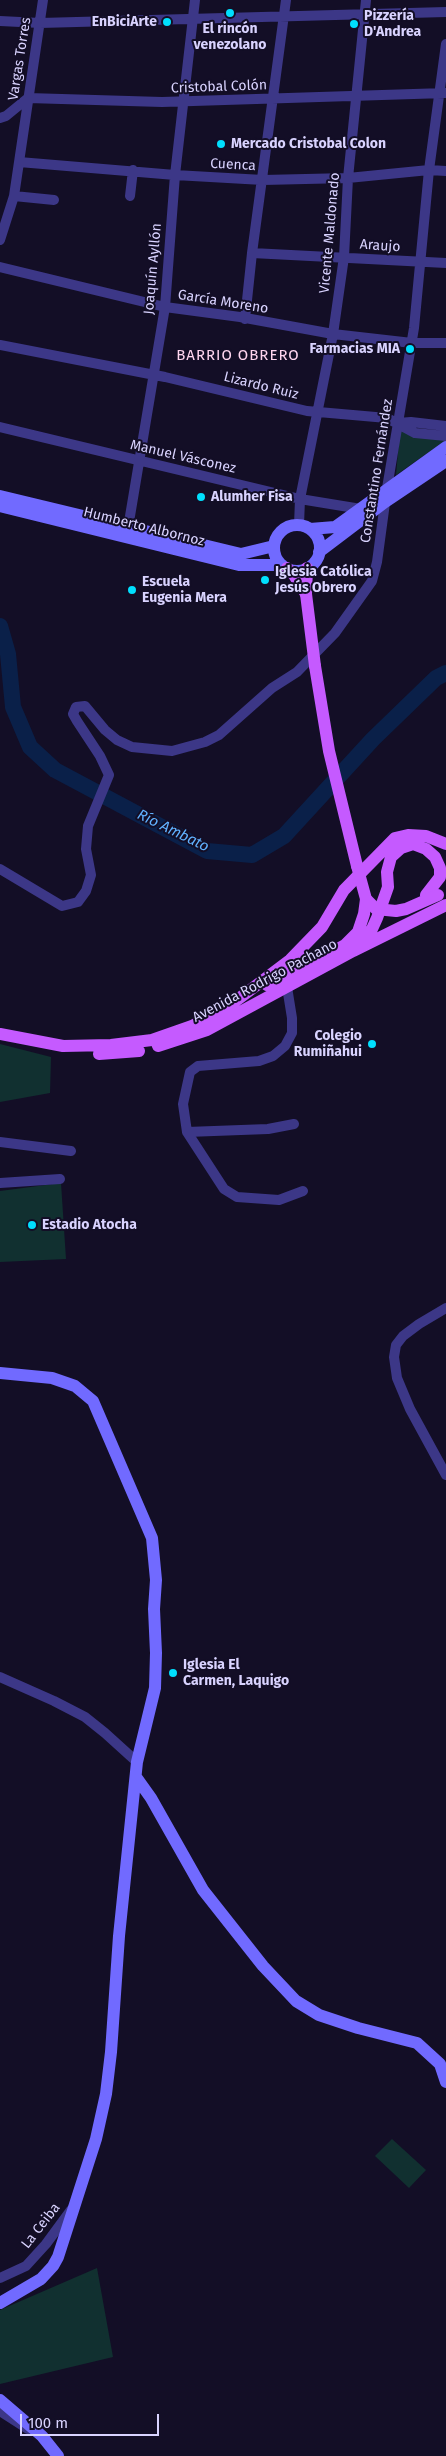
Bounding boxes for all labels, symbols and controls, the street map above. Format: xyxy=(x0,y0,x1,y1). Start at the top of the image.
marker: El rincón venezolano xyxy=(224,7,236,19)
place label: Pizzería D'Andrea xyxy=(364,8,421,40)
place label: EnBiciArte xyxy=(92,14,157,30)
street label: Vargas Torres xyxy=(5,16,35,102)
marker: EnBiciArte xyxy=(161,16,173,28)
marker: Pizzería D'Andrea xyxy=(348,18,360,30)
place label: El rincón venezolano xyxy=(194,21,266,54)
street label: Cristobal Colón xyxy=(171,77,267,97)
place label: Mercado Cristobal Colon xyxy=(231,136,386,152)
marker: Mercado Cristobal Colon xyxy=(215,138,227,150)
street label: Cuenca xyxy=(210,155,256,175)
street label: Vicente Maldonado xyxy=(316,172,344,294)
street label: Joaquín Ayllón xyxy=(141,223,165,315)
street label: Araujo xyxy=(359,236,401,256)
street label: García Moreno xyxy=(177,287,269,317)
place label: Farmacias MIA xyxy=(310,341,400,357)
marker: Farmacias MIA xyxy=(404,343,416,355)
district label: BARRIO OBRERO xyxy=(175,347,301,365)
street label: Lizardo Ruiz xyxy=(222,369,300,403)
street label: Constantino Fernández xyxy=(357,398,397,544)
street label: Manuel Vásconez xyxy=(129,437,237,477)
place label: Alumher Fisa xyxy=(211,489,293,505)
marker: Alumher Fisa xyxy=(195,491,207,503)
street label: Humberto Albornoz xyxy=(82,504,206,550)
place label: Iglesia Católica Jesús Obrero xyxy=(275,564,372,596)
place label: Escuela Eugenia Mera xyxy=(142,574,227,606)
marker: Iglesia Católica Jesús Obrero xyxy=(259,574,271,586)
marker: Escuela Eugenia Mera xyxy=(126,584,138,596)
water label: Río Ambato xyxy=(134,806,212,856)
street label: Avenida Rodrigo Pachano xyxy=(190,936,340,1026)
place label: Colegio Rumiñahui xyxy=(294,1028,362,1060)
marker: Colegio Rumiñahui xyxy=(366,1038,378,1050)
place label: Estadio Atocha xyxy=(42,1217,137,1233)
marker: Estadio Atocha xyxy=(26,1219,38,1231)
place label: Iglesia El Carmen, Laquigo xyxy=(183,1657,289,1690)
marker: Iglesia El Carmen, Laquigo xyxy=(167,1667,179,1679)
street label: La Ceiba xyxy=(18,2200,64,2252)
scale bar xyxy=(22,2404,161,2436)
text: 100 m xyxy=(28,2414,68,2432)

